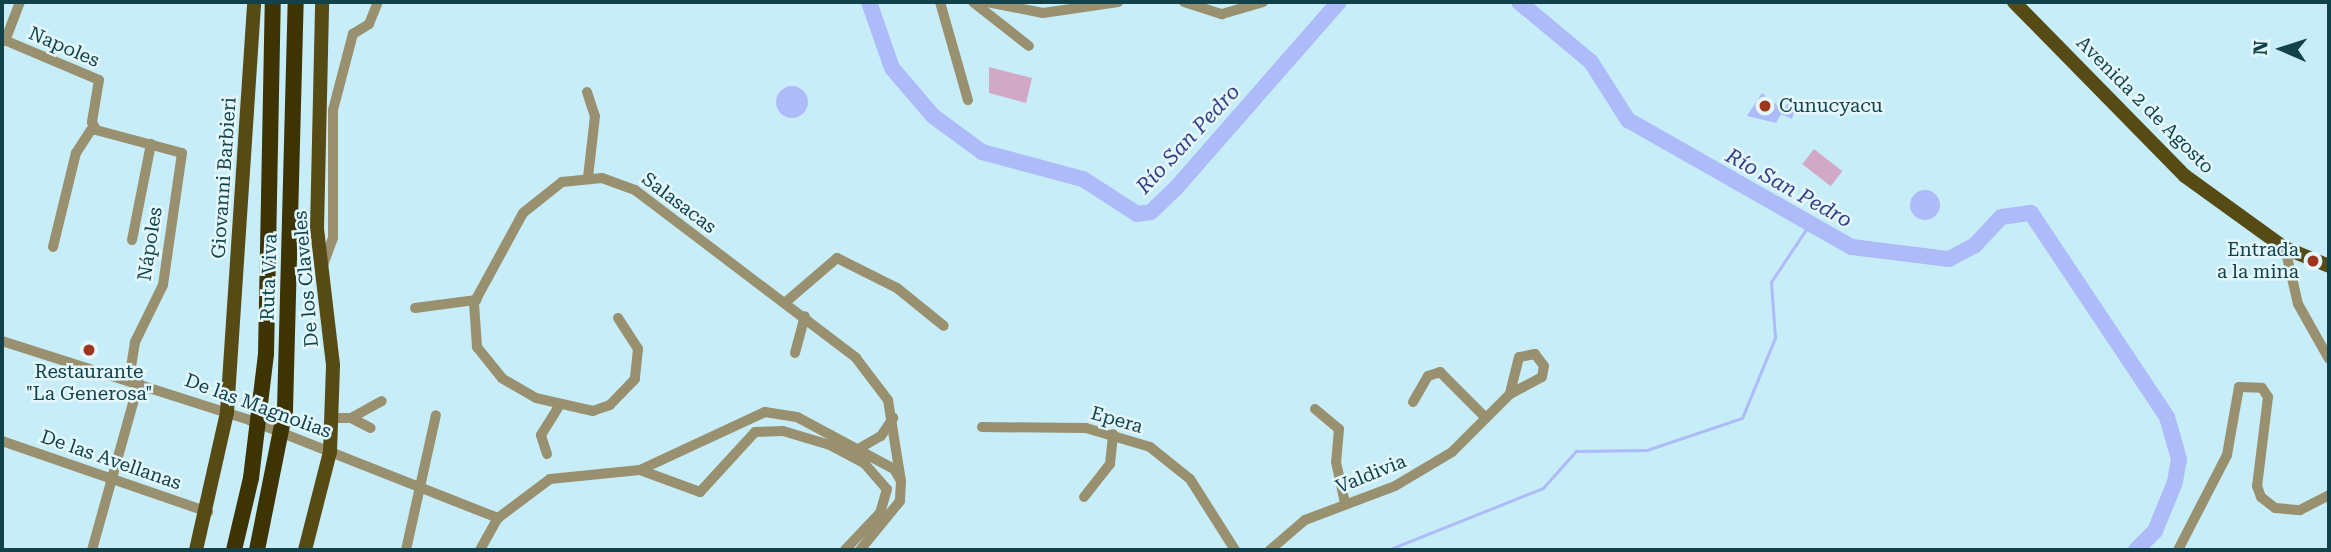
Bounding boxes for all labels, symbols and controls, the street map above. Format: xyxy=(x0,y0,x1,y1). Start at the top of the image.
north arrow xyxy=(2247,14,2317,84)
street label: Napoles xyxy=(25,22,103,72)
street label: Avenida 2 de Agosto xyxy=(2071,31,2219,179)
text: N xyxy=(2249,40,2272,56)
water label: Río San Pedro xyxy=(1131,79,1245,199)
place label: Cunucyacu xyxy=(1779,95,1883,117)
street label: Giovanni Barbieri xyxy=(207,97,241,259)
marker: Cunucyacu xyxy=(1757,98,1773,114)
water label: Río San Pedro xyxy=(1722,143,1856,233)
street label: Salasacas xyxy=(637,168,721,238)
street label: Nápoles xyxy=(133,205,167,283)
street label: De los Claveles xyxy=(289,210,323,348)
street label: Ruta Viva xyxy=(256,233,282,321)
place label: Entrada a la mina xyxy=(2217,239,2299,283)
marker: Entrada a la mina xyxy=(2305,253,2321,269)
marker: Restaurante "La Generosa" xyxy=(81,342,97,358)
place label: Restaurante "La Generosa" xyxy=(26,361,152,405)
street label: De las Magnolias xyxy=(182,369,334,443)
street label: Epera xyxy=(1088,402,1146,438)
street label: De las Avellanas xyxy=(38,425,184,495)
street label: Valdivia xyxy=(1333,450,1409,498)

